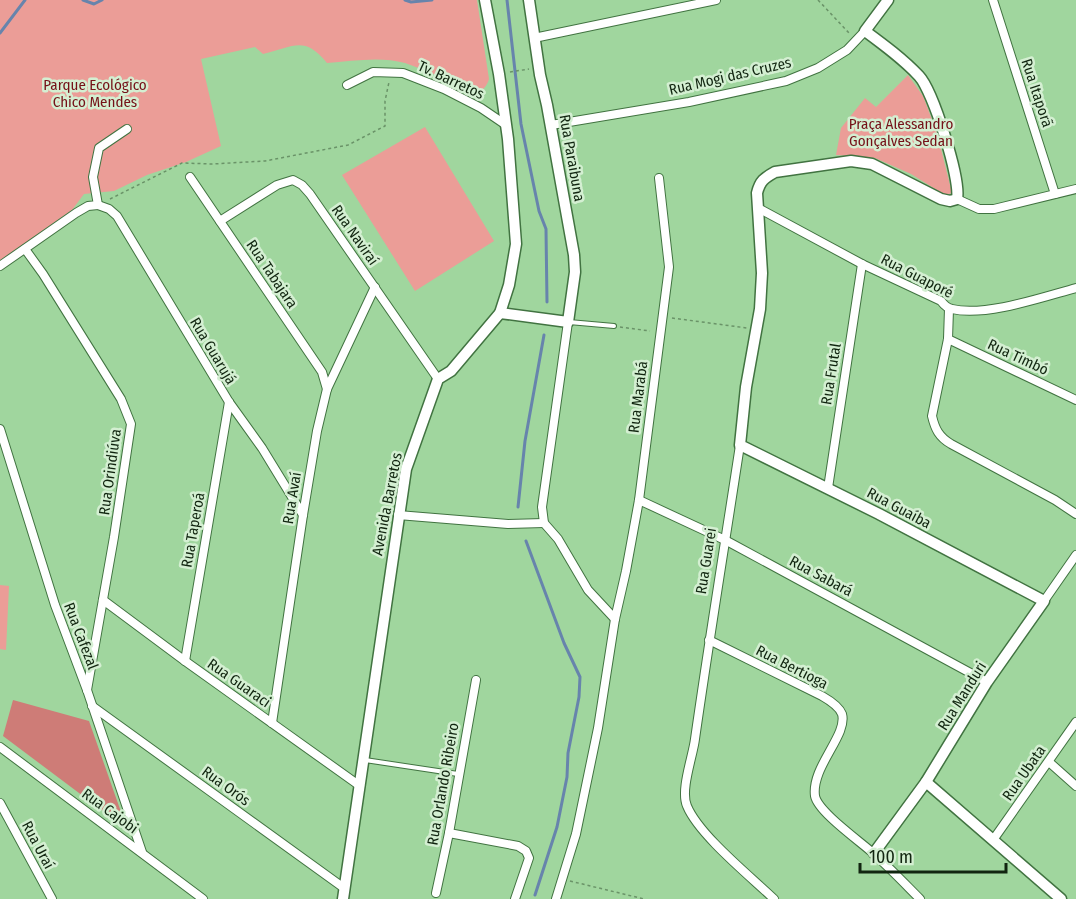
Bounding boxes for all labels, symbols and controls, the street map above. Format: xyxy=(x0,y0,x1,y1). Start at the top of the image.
street label: Rua Mogi das Cruzes xyxy=(667,53,793,99)
street label: Rua Itaporã xyxy=(1017,56,1057,130)
street label: Tv. Barretos xyxy=(415,57,487,103)
park label: Parque Ecológico Chico Mendes xyxy=(43,76,147,111)
street label: Rua Paraibuna xyxy=(555,113,589,203)
park label: Praça Alessandro Gonçalves Sedan xyxy=(849,115,953,150)
street label: Rua Naviraí xyxy=(328,201,382,269)
street label: Rua Tabajara xyxy=(243,236,301,312)
street label: Rua Guaporé xyxy=(878,250,956,302)
street label: Rua Guarujá xyxy=(186,314,240,388)
street label: Rua Timbó xyxy=(985,335,1051,379)
street label: Rua Frutal xyxy=(817,342,845,406)
street label: Rua Marabá xyxy=(625,360,651,434)
street label: Rua Orindiúva xyxy=(95,428,125,516)
street label: Avenida Barretos xyxy=(368,451,406,557)
street label: Rua Avaí xyxy=(279,471,305,525)
street label: Rua Guaíba xyxy=(864,484,934,532)
street label: Rua Taperoá xyxy=(178,491,208,569)
street label: Rua Guarei xyxy=(692,527,720,595)
street label: Rua Sabará xyxy=(786,552,856,600)
street label: Rua Cafezal xyxy=(60,600,102,672)
street label: Rua Bertioga xyxy=(753,641,831,693)
street label: Rua Guaraci xyxy=(204,655,274,711)
street label: Rua Manduri xyxy=(934,658,990,734)
street label: Rua Orlando Ribeiro xyxy=(423,721,463,847)
street label: Rua Ubata xyxy=(999,742,1049,804)
street label: Rua Orós xyxy=(198,762,254,810)
street label: Rua Cajobi xyxy=(78,785,142,837)
street label: Rua Uraí xyxy=(18,818,58,872)
scale bar xyxy=(860,836,1006,874)
text: 100 m xyxy=(869,846,913,868)

